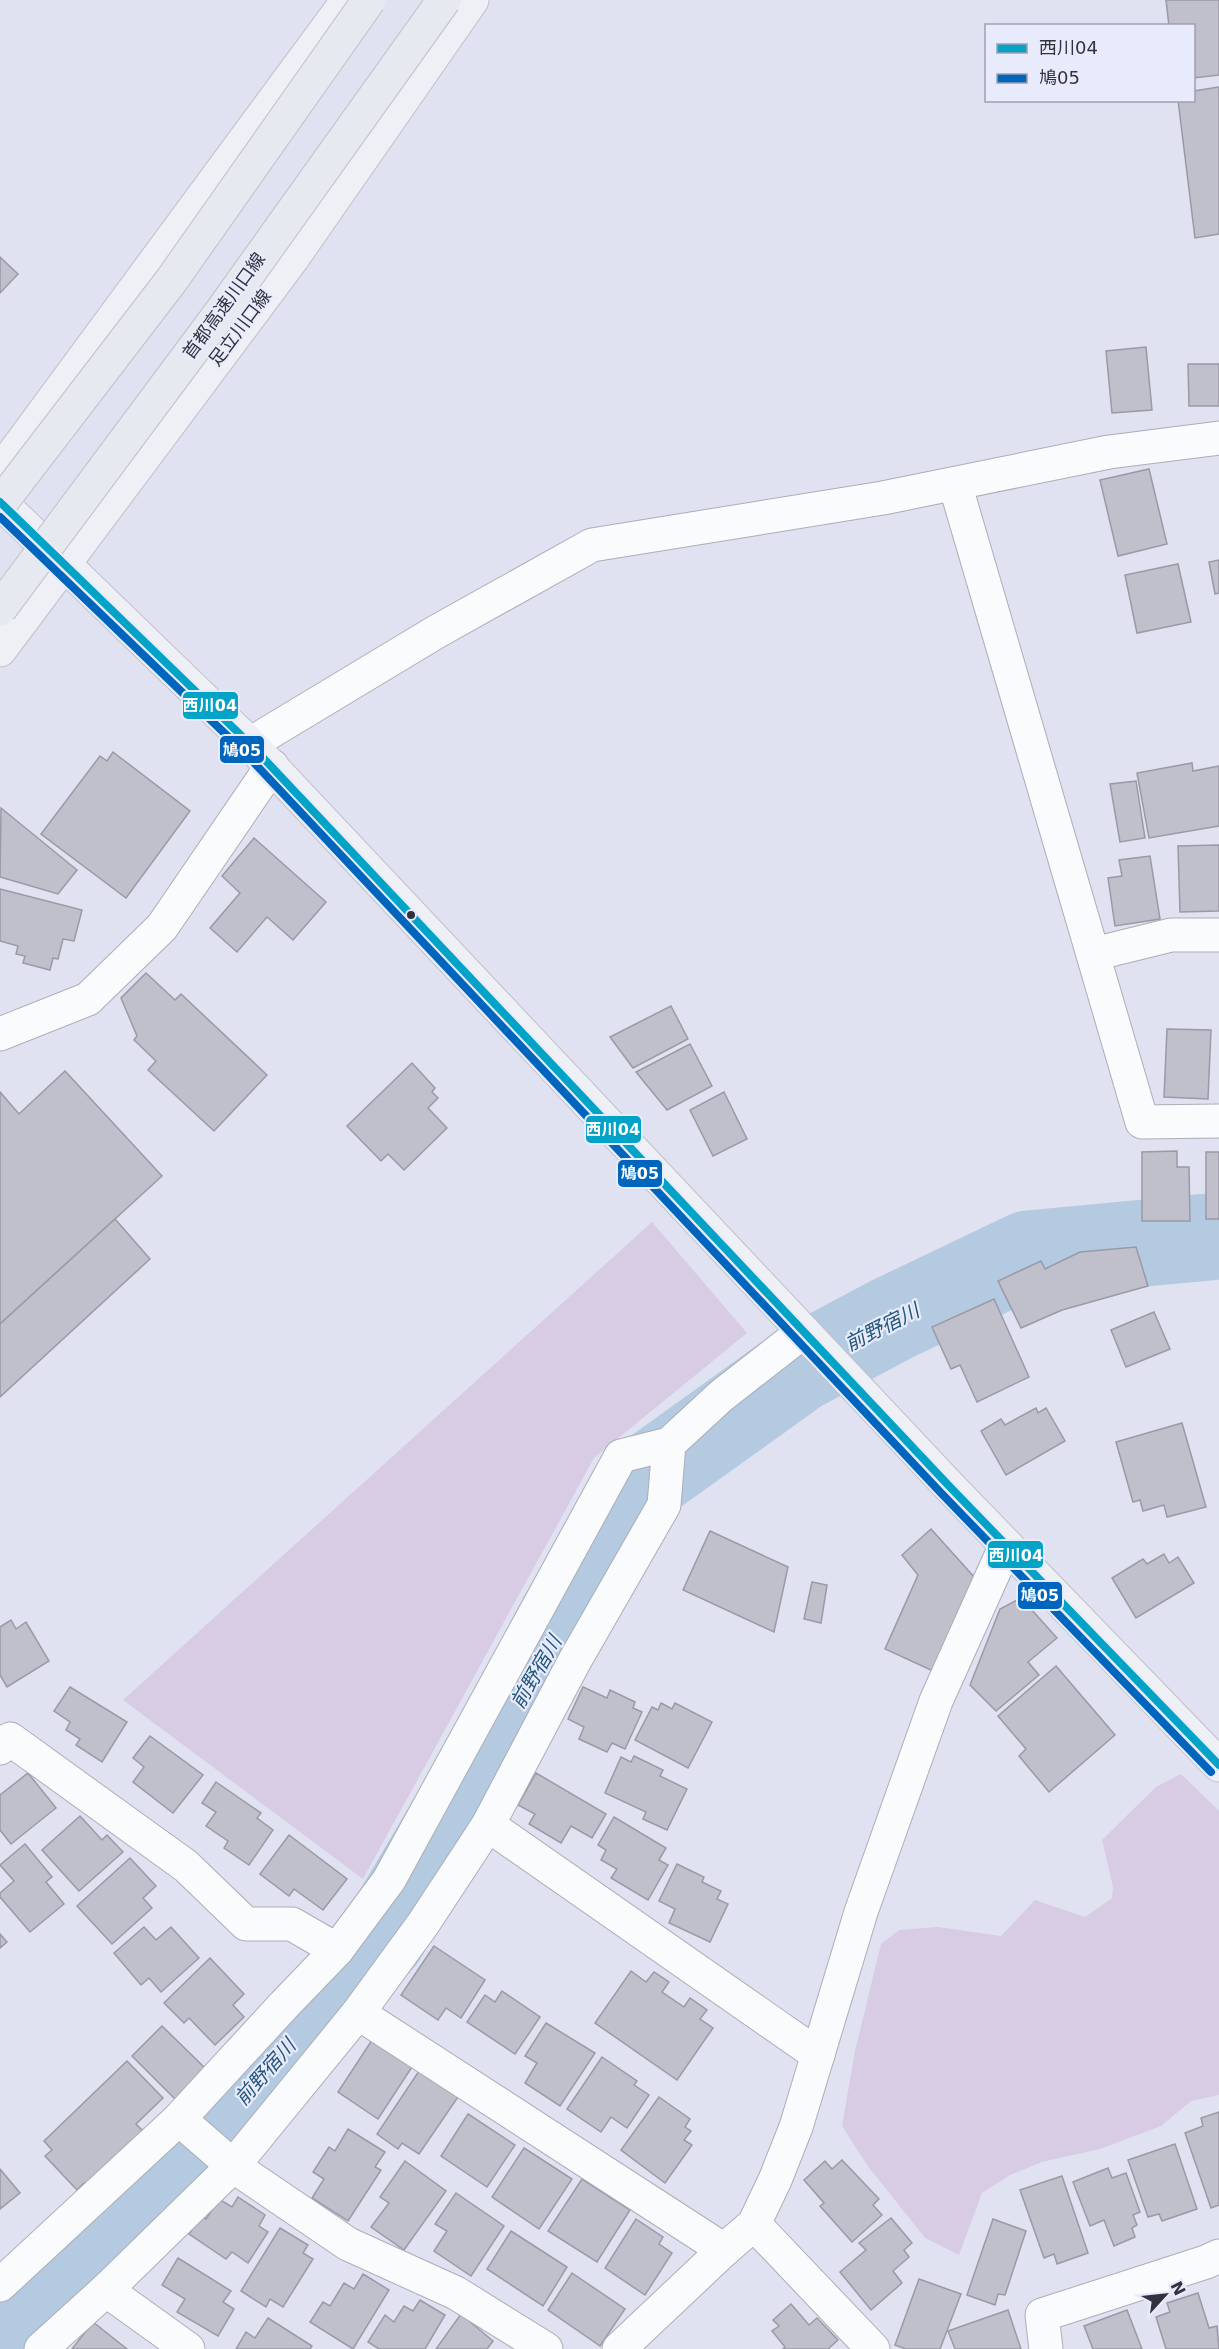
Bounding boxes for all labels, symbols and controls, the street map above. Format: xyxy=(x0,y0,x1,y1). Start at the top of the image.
legend xyxy=(985,24,1195,102)
text: 西川04 xyxy=(1039,37,1098,58)
text: 鳩05 xyxy=(1039,67,1080,88)
street label: 首都高速川口線 xyxy=(178,249,269,363)
street label: 足立川口線 xyxy=(204,285,275,370)
line badge: 西川04 xyxy=(182,691,239,720)
text: 西川04 xyxy=(183,696,237,715)
line badge: 鳩05 xyxy=(219,735,265,764)
text: 鳩05 xyxy=(223,741,261,760)
unlabelled marker xyxy=(405,909,417,921)
line badge: 西川04 xyxy=(585,1115,642,1144)
text: 西川04 xyxy=(586,1120,640,1139)
line badge: 鳩05 xyxy=(617,1159,663,1188)
text: 鳩05 xyxy=(621,1164,659,1183)
water label: 前野宿川 xyxy=(841,1297,925,1356)
line badge: 西川04 xyxy=(987,1540,1044,1569)
text: 西川04 xyxy=(989,1546,1043,1565)
line badge: 鳩05 xyxy=(1017,1581,1063,1610)
text: 鳩05 xyxy=(1021,1586,1059,1605)
water label: 前野宿川 xyxy=(506,1630,567,1713)
water label: 前野宿川 xyxy=(230,2032,302,2110)
north arrow xyxy=(1135,2265,1195,2325)
text: N xyxy=(1166,2278,1189,2299)

